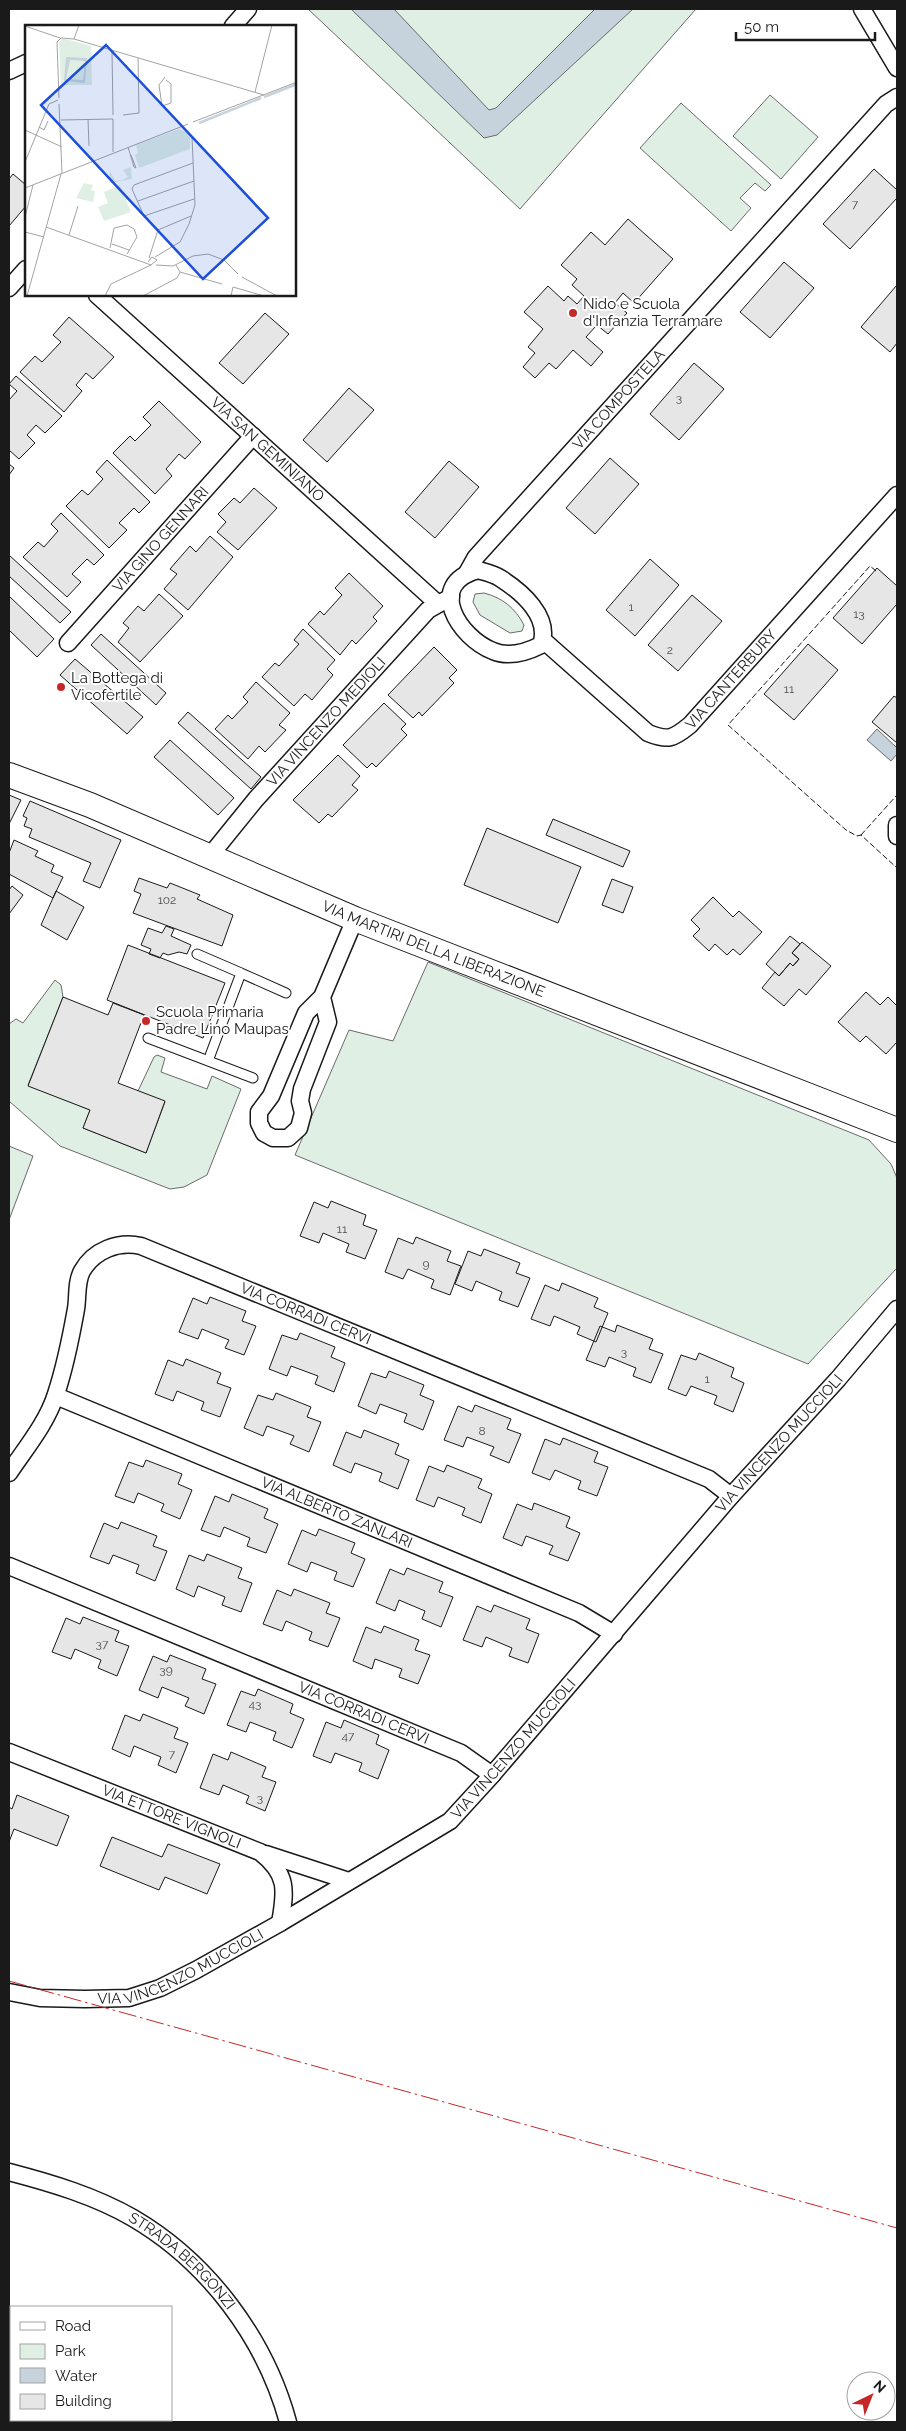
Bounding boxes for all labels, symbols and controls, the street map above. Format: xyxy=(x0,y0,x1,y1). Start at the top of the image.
scale bar xyxy=(736,10,875,42)
text: 50 m xyxy=(744,18,779,36)
inset map xyxy=(25,25,296,296)
house number: 7 xyxy=(852,197,859,211)
place label: Nido e Scuola d'Infanzia Terramare xyxy=(583,295,723,330)
marker: Nido e Scuola d'Infanzia Terramare xyxy=(567,307,579,319)
street label: VIA COMPOSTELA xyxy=(569,346,669,453)
house number: 3 xyxy=(676,391,682,405)
street label: VIA SAN GEMINIANO xyxy=(207,393,328,505)
street label: VIA GINO GENNARI xyxy=(109,483,212,596)
house number: 1 xyxy=(628,600,634,614)
house number: 13 xyxy=(853,607,865,621)
street label: VIA CANTERBURY xyxy=(682,626,781,733)
house number: 2 xyxy=(667,643,673,657)
street label: VIA VINCENZO MEDIOLI xyxy=(263,654,390,790)
place label: La Bottega di Vicofertile xyxy=(71,669,163,704)
marker: La Bottega di Vicofertile xyxy=(55,681,67,693)
house number: 11 xyxy=(784,682,794,696)
house number: 102 xyxy=(158,893,176,907)
street label: VIA MARTIRI DELLA LIBERAZIONE xyxy=(319,897,548,1001)
place label: Scuola Primaria Padre Lino Maupas xyxy=(156,1003,289,1038)
marker: Scuola Primaria Padre Lino Maupas xyxy=(140,1015,152,1027)
house number: 11 xyxy=(337,1222,347,1236)
house number: 9 xyxy=(422,1257,430,1271)
street label: VIA CORRADI CERVI xyxy=(238,1279,374,1348)
house number: 3 xyxy=(621,1345,627,1359)
street label: VIA VINCENZO MUCCIOLI xyxy=(712,1371,847,1516)
house number: 1 xyxy=(704,1372,710,1386)
house number: 8 xyxy=(478,1424,486,1438)
street label: VIA ALBERTO ZANLARI xyxy=(258,1473,415,1552)
house number: 37 xyxy=(96,1637,109,1651)
house number: 39 xyxy=(159,1663,173,1677)
street label: VIA VINCENZO MUCCIOLI xyxy=(447,1675,579,1823)
street label: VIA CORRADI CERVI xyxy=(296,1678,432,1748)
house number: 43 xyxy=(249,1697,261,1711)
house number: 47 xyxy=(342,1729,355,1743)
house number: 7 xyxy=(169,1747,176,1761)
street label: VIA ETTORE VIGNOLI xyxy=(99,1781,244,1853)
house number: 3 xyxy=(257,1791,263,1805)
street label: VIA VINCENZO MUCCIOLI xyxy=(97,1925,266,2008)
street label: STRADA BERGONZI xyxy=(125,2208,239,2313)
legend xyxy=(10,2306,172,2421)
text: Road xyxy=(55,2317,91,2335)
text: Park xyxy=(55,2342,86,2360)
text: Water xyxy=(55,2367,98,2385)
north arrow xyxy=(846,2371,896,2421)
text: N xyxy=(871,2377,889,2396)
text: Building xyxy=(55,2392,112,2410)

